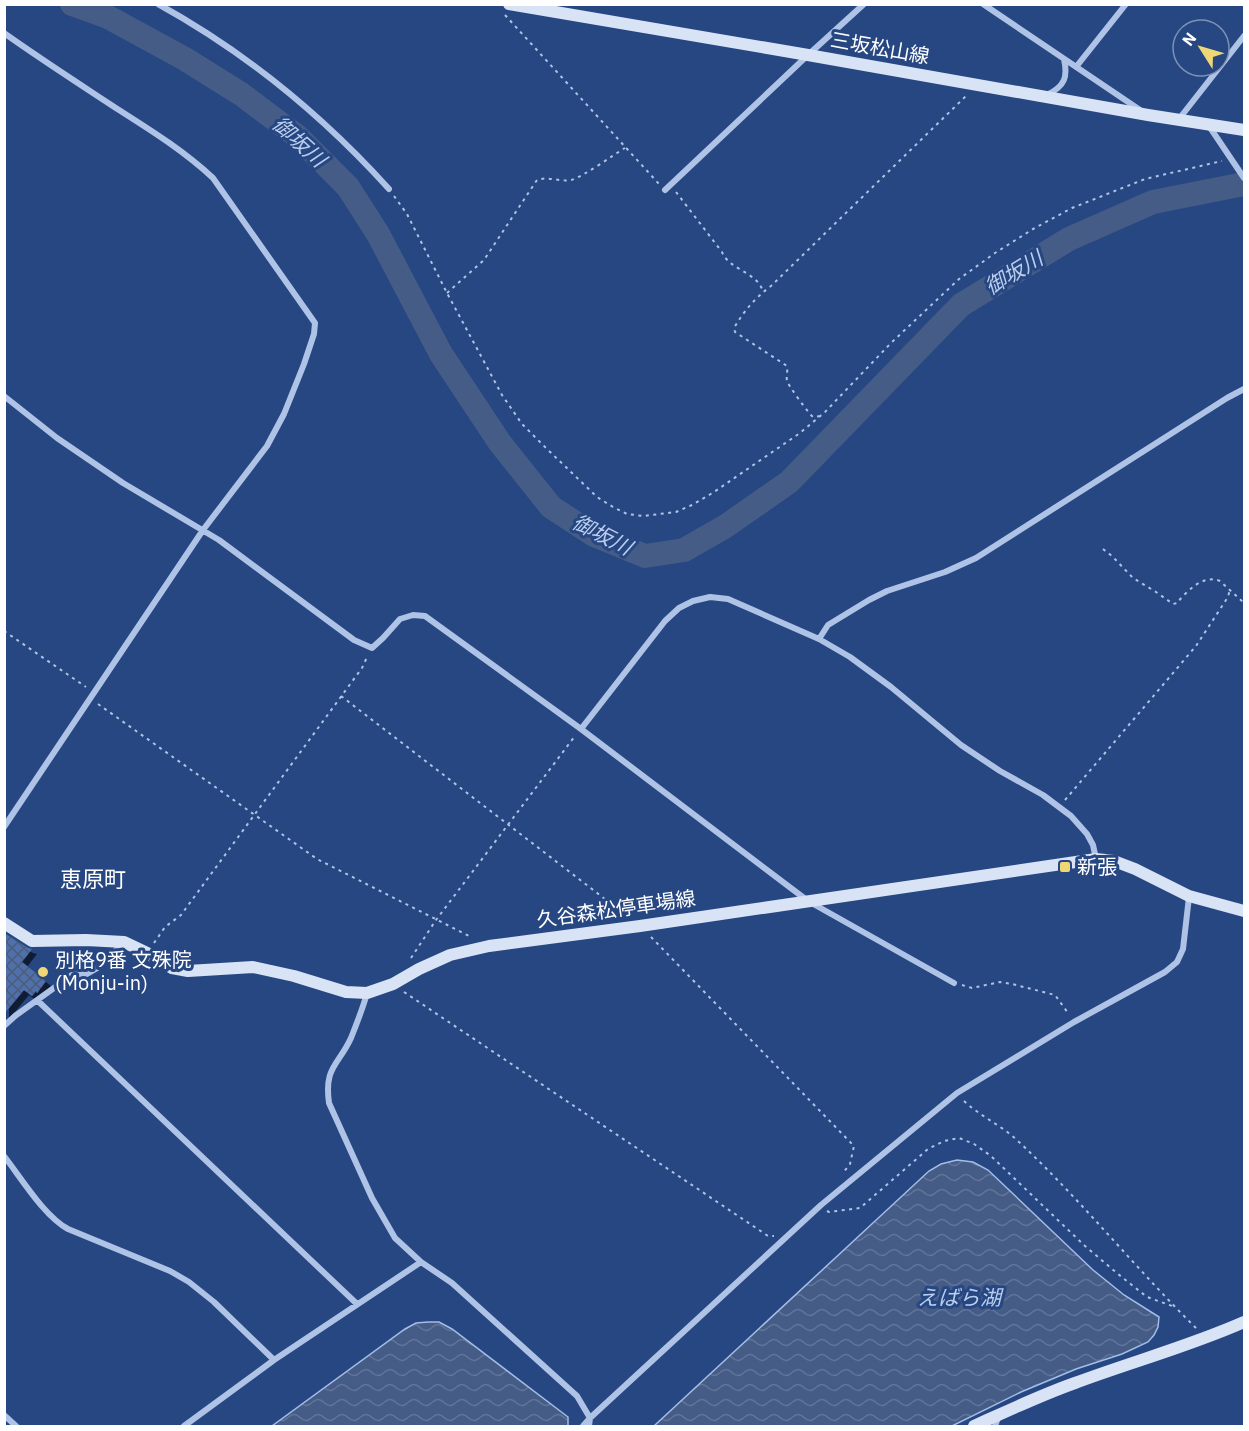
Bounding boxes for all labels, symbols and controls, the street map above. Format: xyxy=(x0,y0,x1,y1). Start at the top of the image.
north arrow xyxy=(1171,18,1231,78)
street label: 三坂松山線 xyxy=(829,26,932,69)
text: N xyxy=(1178,28,1200,50)
water label: 御坂川 xyxy=(267,110,334,174)
water label: 御坂川 xyxy=(979,243,1049,300)
water label: 御坂川 xyxy=(568,507,639,562)
place label: 新張 xyxy=(1077,853,1117,880)
marker: 新張 xyxy=(1058,860,1072,874)
district label: 恵原町 xyxy=(60,864,126,893)
street label: 久谷森松停車場線 xyxy=(535,884,697,933)
place label: 別格9番 文殊院 (Monju-in) xyxy=(55,946,192,996)
marker: 別格9番 文殊院 (Monju-in) xyxy=(36,965,50,979)
water label: えばら湖 xyxy=(917,1283,1004,1311)

